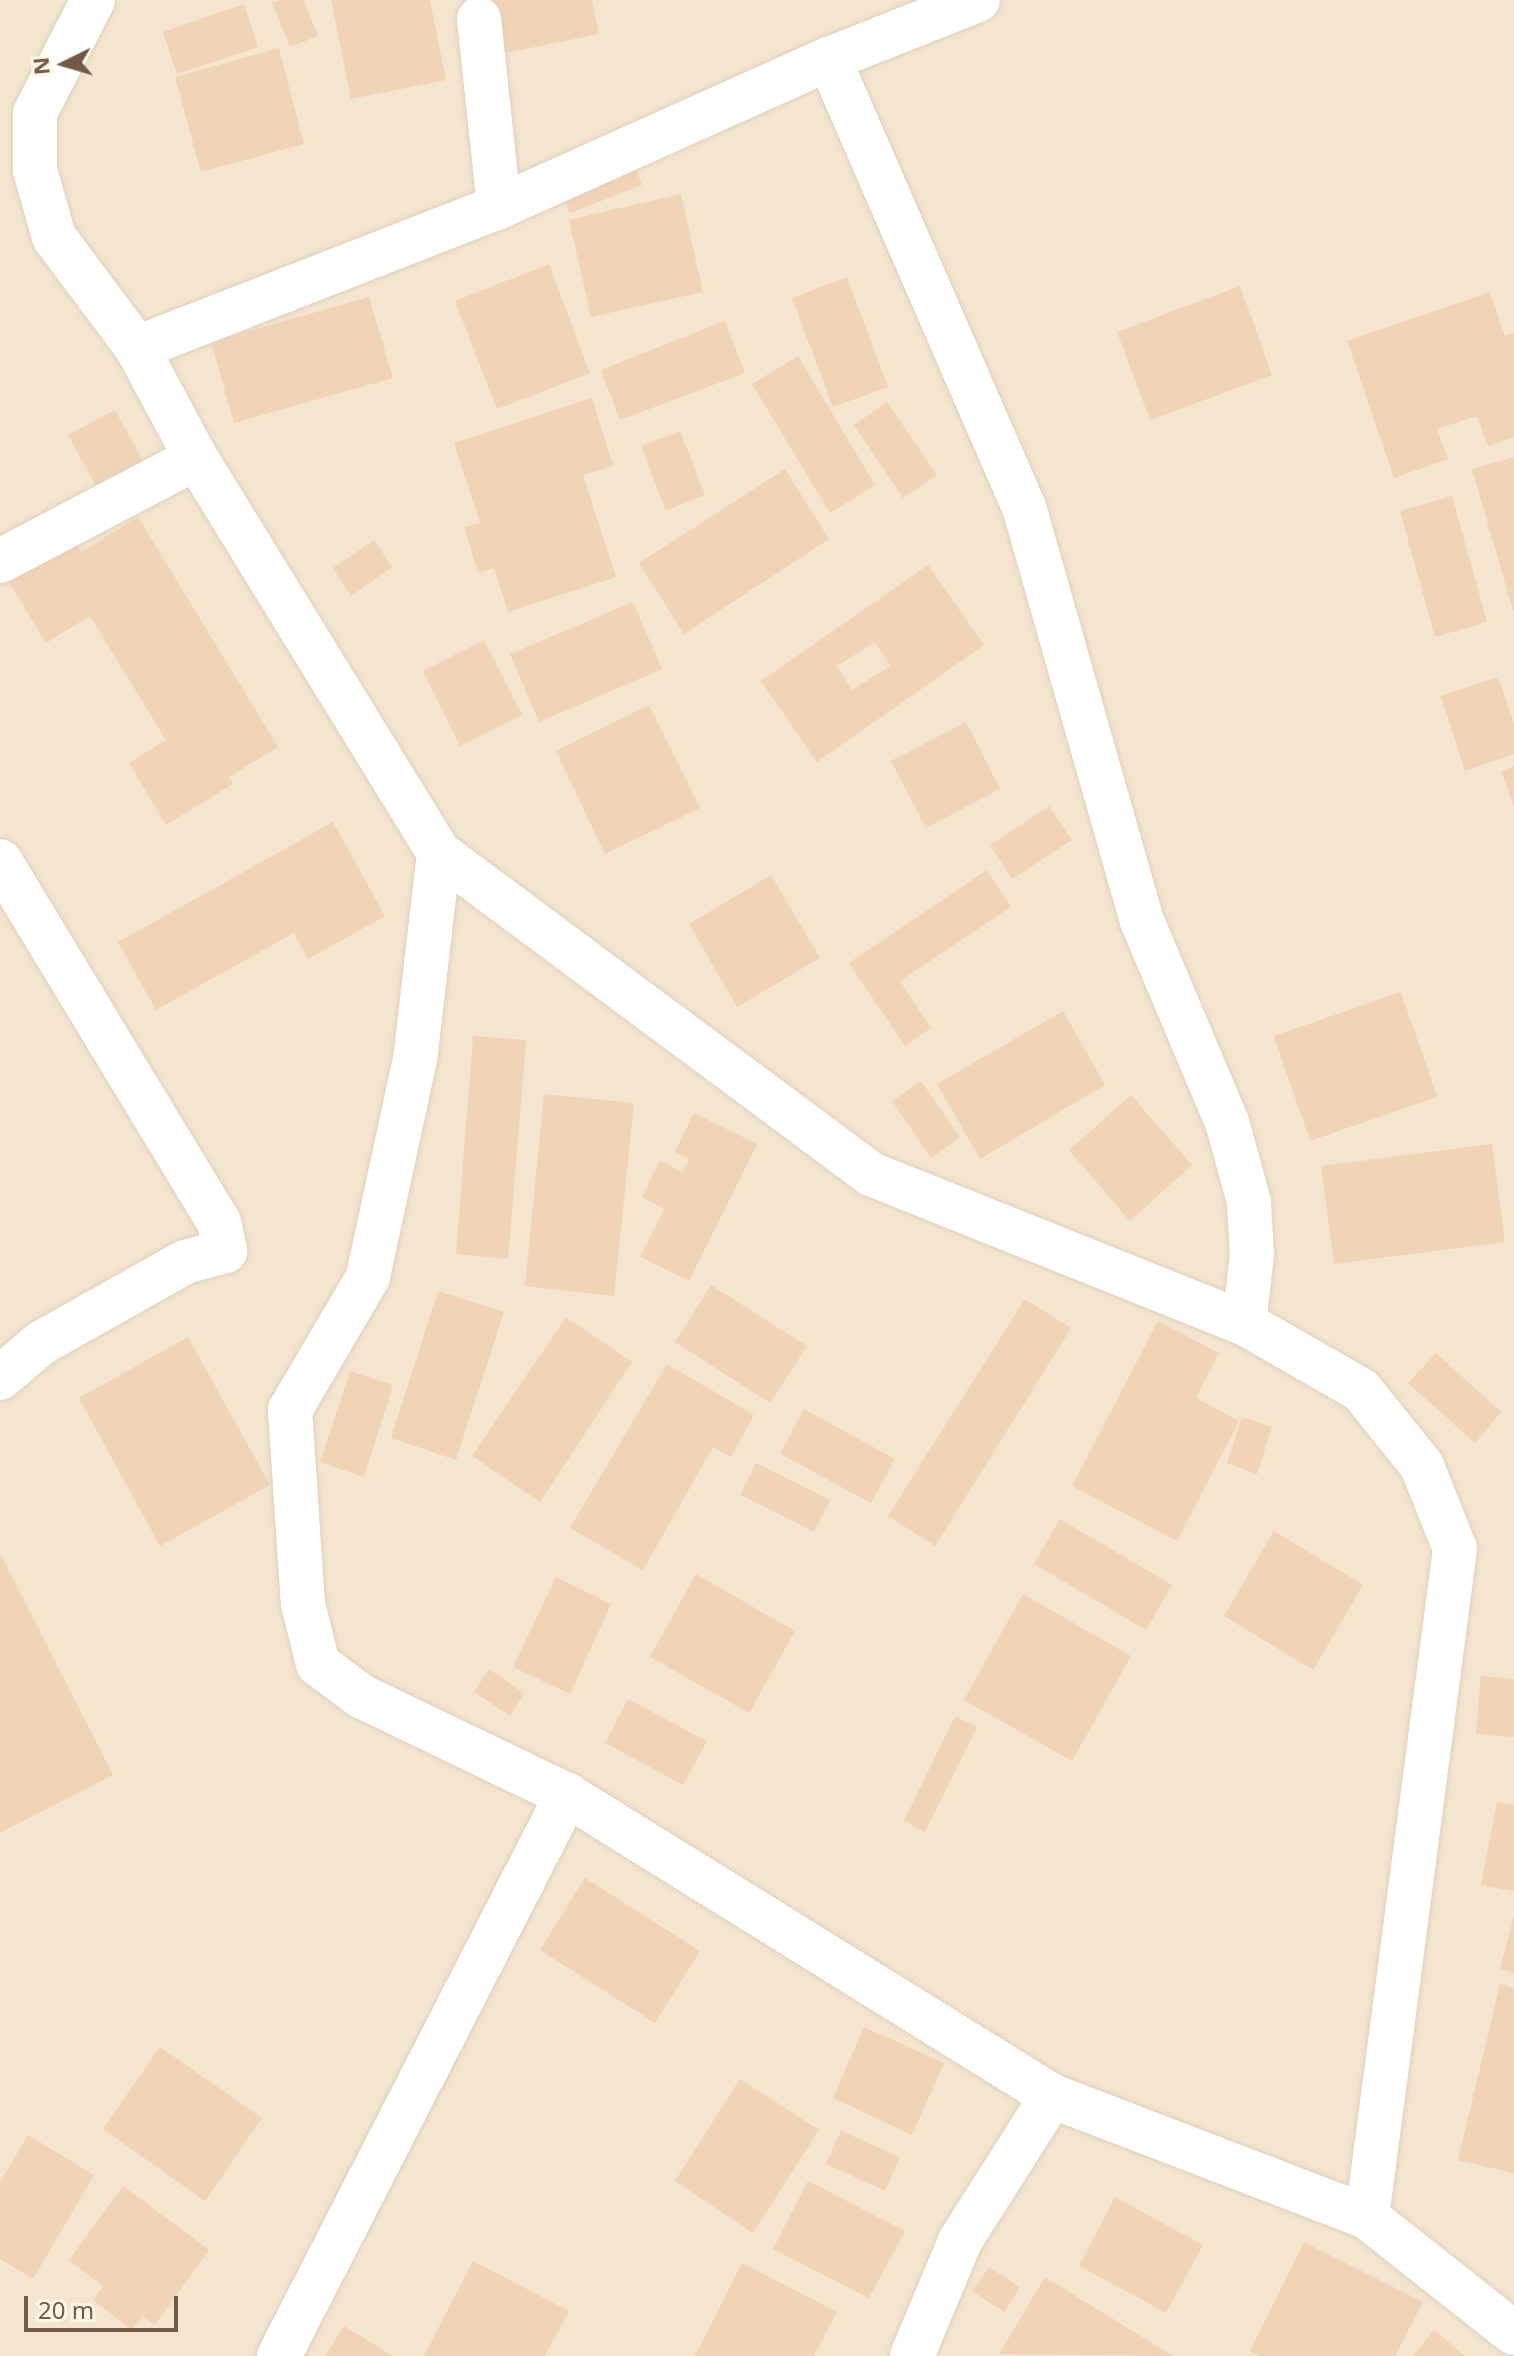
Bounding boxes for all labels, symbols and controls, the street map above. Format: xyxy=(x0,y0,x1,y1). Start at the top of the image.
north arrow xyxy=(24,24,104,104)
text: N xyxy=(24,56,56,76)
scale bar xyxy=(28,2280,182,2330)
text: 20 m xyxy=(38,2293,94,2326)

